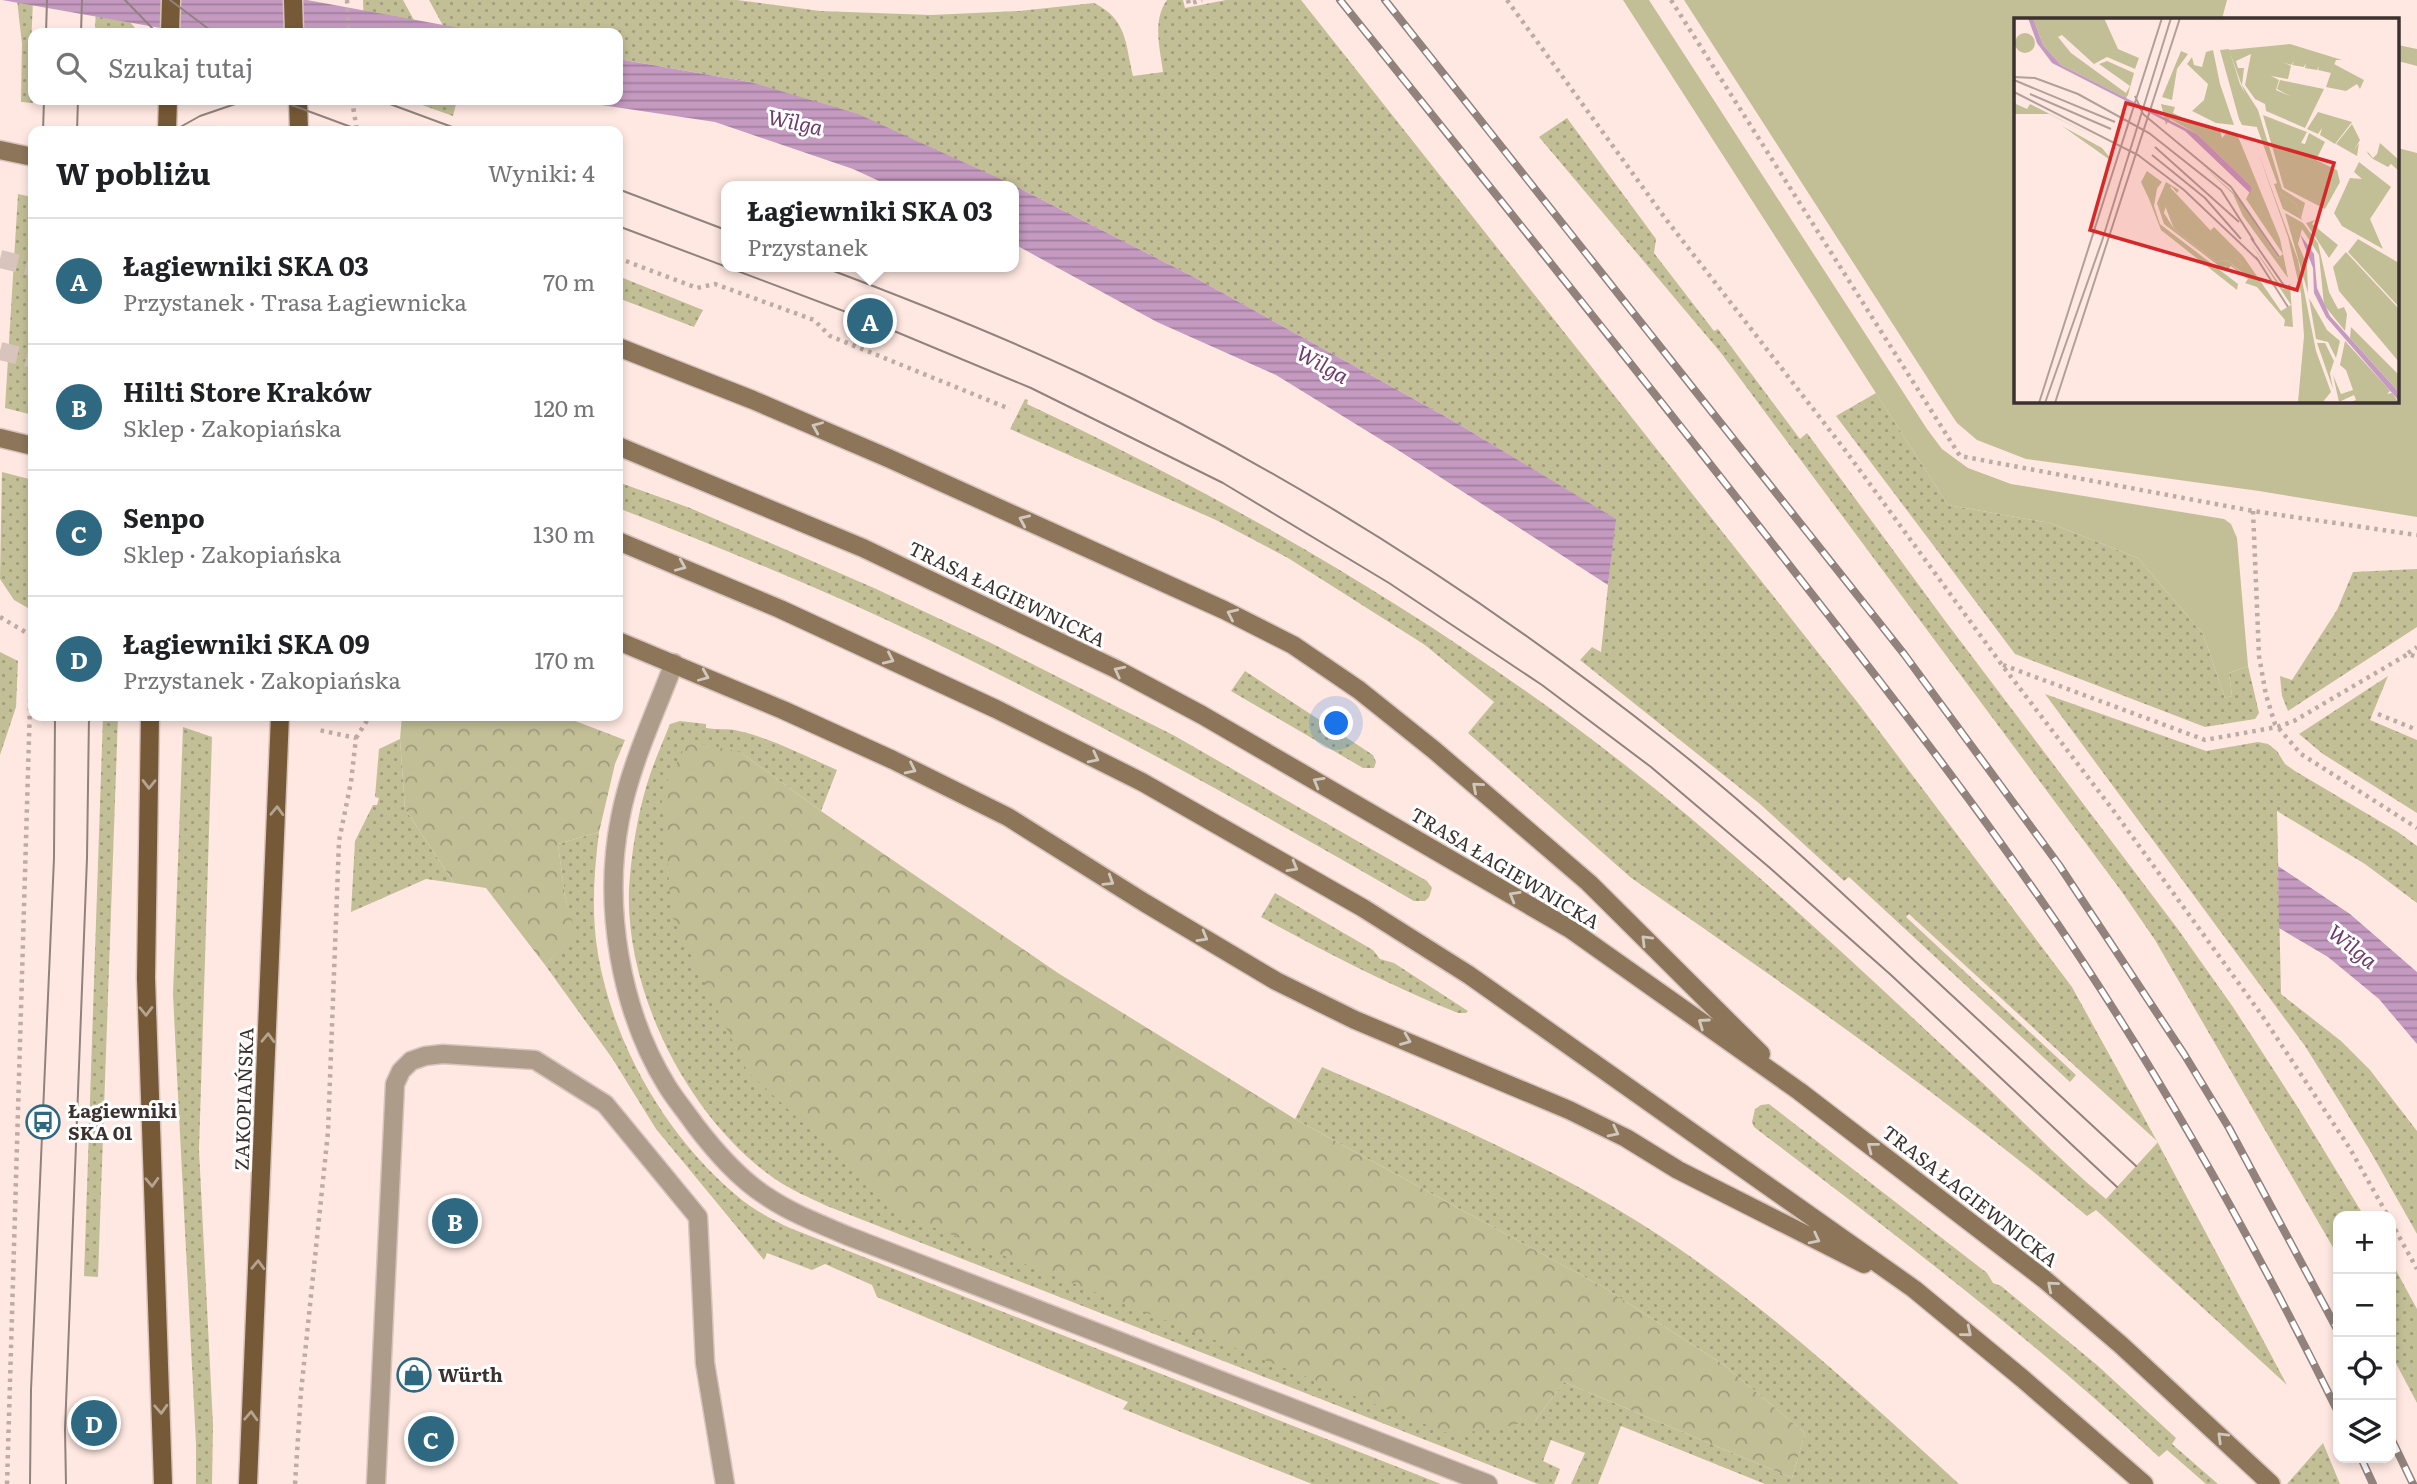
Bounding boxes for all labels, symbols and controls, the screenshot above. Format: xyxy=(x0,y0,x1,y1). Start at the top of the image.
inset map xyxy=(2014,18,2400,402)
search box xyxy=(28,28,623,105)
text: Szukaj tutaj xyxy=(108,47,253,86)
icon: search xyxy=(52,48,90,86)
water label: Wilga xyxy=(765,100,826,142)
text: W pobliżu xyxy=(56,150,211,194)
text: Wyniki: 4 xyxy=(488,155,595,189)
popup xyxy=(721,181,1019,272)
text: Łagiewniki SKA 03 xyxy=(747,190,993,229)
text: Przystanek xyxy=(747,229,868,263)
text: Łagiewniki SKA 03 xyxy=(123,245,369,284)
text: A xyxy=(70,264,88,298)
text: 70 m xyxy=(543,264,595,298)
text: Przystanek · Trasa Łagiewnicka xyxy=(123,284,467,318)
pin: A xyxy=(847,295,893,347)
water label: Wilga xyxy=(1291,336,1355,390)
text: Hilti Store Kraków xyxy=(123,371,372,410)
text: B xyxy=(71,390,87,424)
text: 120 m xyxy=(534,390,595,424)
text: Sklep · Zakopiańska xyxy=(123,410,341,444)
one-way arrow xyxy=(812,421,824,435)
text: Senpo xyxy=(123,497,205,536)
one-way arrow xyxy=(1019,514,1032,528)
text: C xyxy=(71,516,87,550)
text: 130 m xyxy=(533,516,595,550)
street label: TRASA ŁAGIEWNICKA xyxy=(904,533,1111,653)
text: Sklep · Zakopiańska xyxy=(123,536,341,570)
one-way arrow xyxy=(674,558,687,572)
one-way arrow xyxy=(1227,608,1239,622)
text: Łagiewniki SKA 09 xyxy=(123,623,370,662)
text: D xyxy=(70,642,88,676)
text: 170 m xyxy=(534,642,595,676)
one-way arrow xyxy=(882,651,894,665)
text: Przystanek · Zakopiańska xyxy=(123,662,401,696)
one-way arrow xyxy=(1114,666,1126,679)
one-way arrow xyxy=(696,668,709,682)
your location xyxy=(1319,706,1353,740)
one-way arrow xyxy=(1087,749,1099,763)
one-way arrow xyxy=(904,761,916,775)
one-way arrow xyxy=(1313,777,1326,790)
one-way arrow xyxy=(141,779,156,790)
one-way arrow xyxy=(1472,783,1485,795)
street label: TRASA ŁAGIEWNICKA xyxy=(1406,799,1605,935)
one-way arrow xyxy=(270,805,285,816)
one-way arrow xyxy=(1286,859,1299,872)
one-way arrow xyxy=(1101,872,1114,885)
one-way arrow xyxy=(1509,892,1522,905)
water label: Wilga xyxy=(2322,915,2385,975)
one-way arrow xyxy=(1196,929,1209,942)
one-way arrow xyxy=(1641,935,1654,948)
one-way arrow xyxy=(139,1006,154,1017)
one-way arrow xyxy=(1698,1019,1711,1031)
street label: ZAKOPIAŃSKA xyxy=(227,1027,259,1171)
one-way arrow xyxy=(1399,1031,1411,1045)
one-way arrow xyxy=(261,1032,276,1043)
place label: Łagiewniki SKA 01 xyxy=(68,1096,177,1146)
bus stop icon: Łagiewniki SKA 01 xyxy=(24,1103,62,1141)
street label: TRASA ŁAGIEWNICKA xyxy=(1877,1118,2064,1273)
one-way arrow xyxy=(1607,1124,1619,1138)
one-way arrow xyxy=(1867,1142,1880,1155)
one-way arrow xyxy=(144,1176,159,1187)
pin: B xyxy=(432,1195,478,1247)
map controls xyxy=(2333,1211,2396,1463)
button: + xyxy=(2333,1211,2396,1274)
one-way arrow xyxy=(1807,1231,1820,1245)
one-way arrow xyxy=(251,1260,266,1271)
button: − xyxy=(2333,1274,2396,1337)
one-way arrow xyxy=(2047,1282,2060,1294)
one-way arrow xyxy=(1960,1324,1972,1337)
button: locate xyxy=(2333,1337,2396,1400)
shop icon: Würth xyxy=(395,1356,433,1394)
place label: Würth xyxy=(438,1360,503,1388)
pin: D xyxy=(71,1397,117,1449)
button: layers xyxy=(2333,1400,2396,1463)
one-way arrow xyxy=(154,1404,169,1415)
one-way arrow xyxy=(244,1410,259,1421)
pin: C xyxy=(408,1413,454,1465)
one-way arrow xyxy=(2217,1433,2230,1445)

